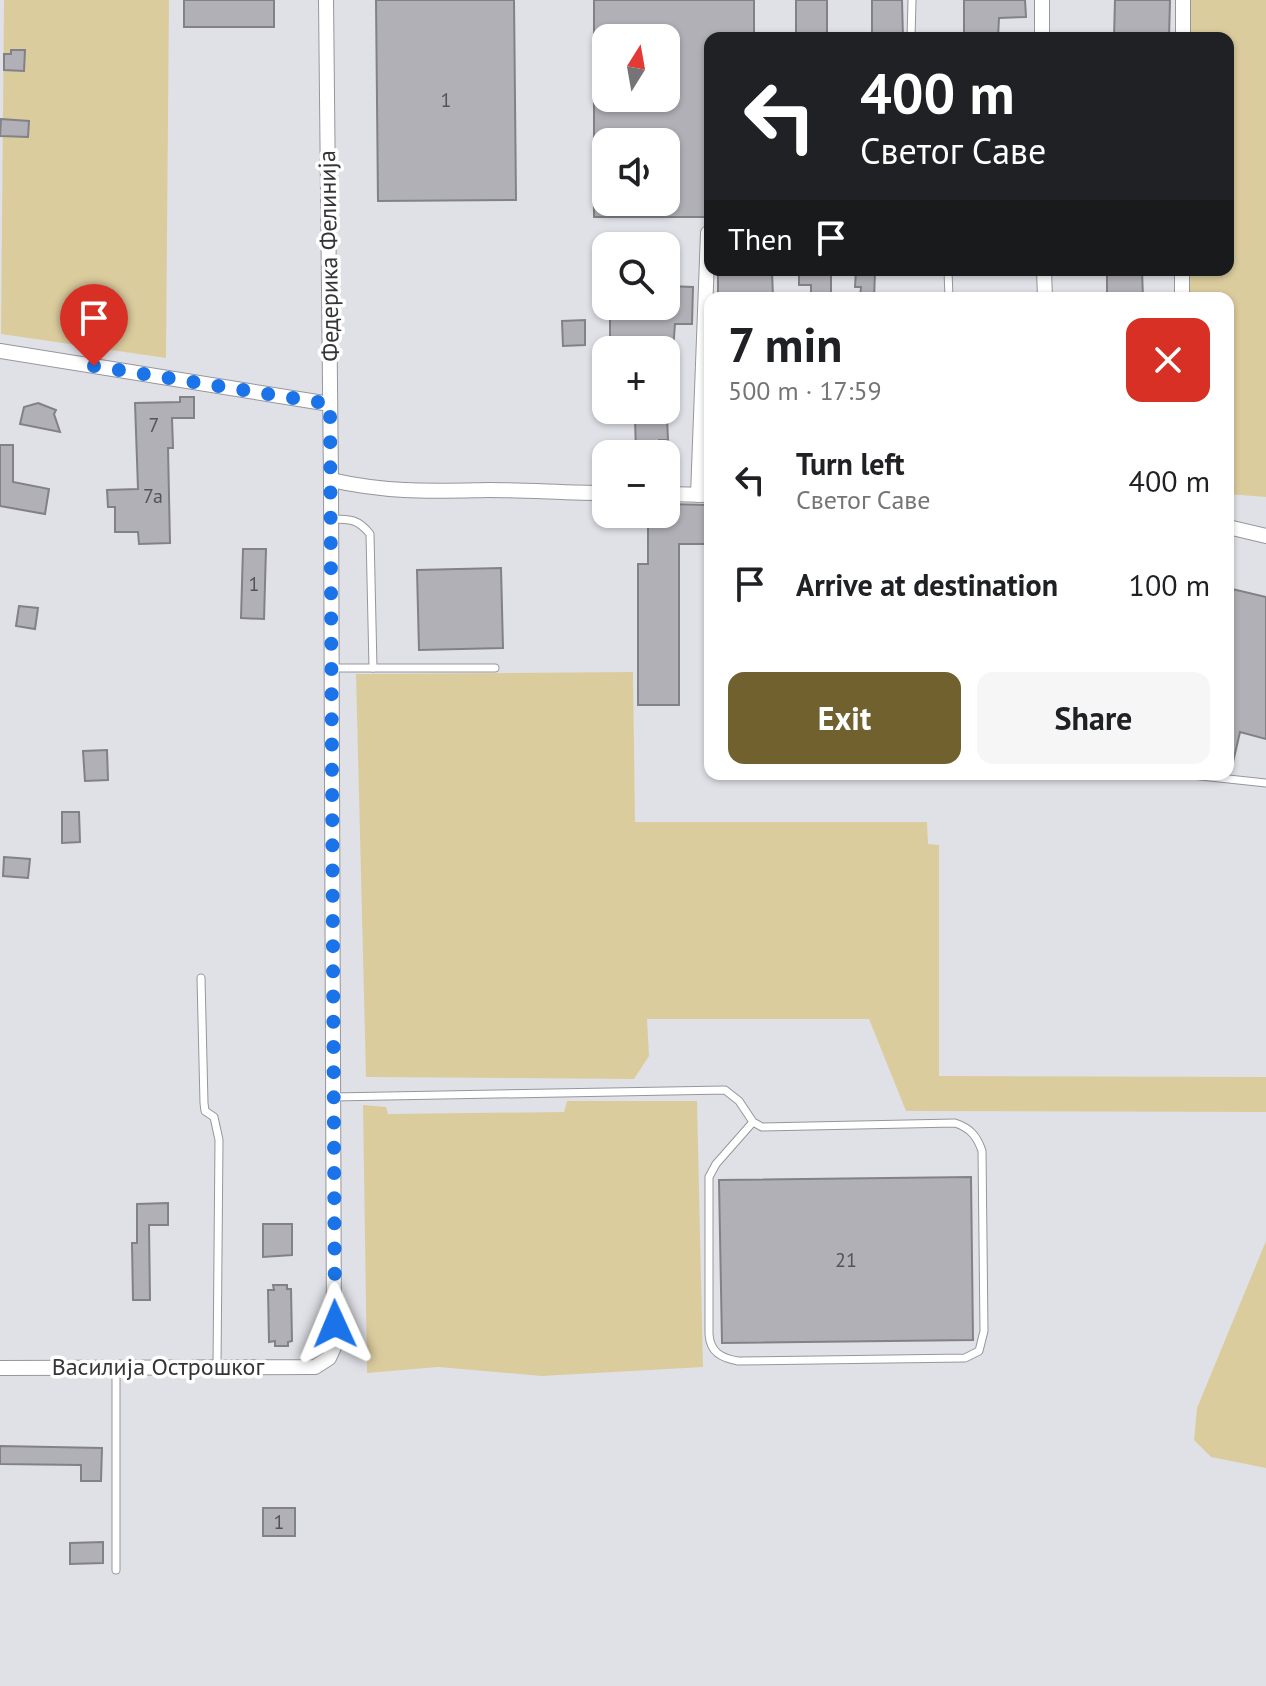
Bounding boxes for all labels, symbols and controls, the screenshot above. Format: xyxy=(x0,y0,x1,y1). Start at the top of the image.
north arrow xyxy=(592,24,680,112)
map controls xyxy=(592,24,680,528)
text: 400 m xyxy=(860,57,1015,129)
icon: left xyxy=(728,64,832,168)
house number: 1 xyxy=(441,87,451,113)
text: Светог Саве xyxy=(860,127,1046,174)
button: sound xyxy=(592,128,680,216)
street label: Федерика Фелинија xyxy=(311,150,346,362)
icon: arrive xyxy=(809,216,853,260)
text: Then xyxy=(728,219,793,258)
button: search xyxy=(592,232,680,320)
pin xyxy=(60,284,128,366)
icon: arrive xyxy=(72,296,116,340)
text: 7 min xyxy=(728,313,842,375)
button: close xyxy=(1126,318,1210,402)
button: + xyxy=(592,336,680,424)
text: 500 m · 17:59 xyxy=(728,374,882,407)
house number: 7 xyxy=(149,412,159,438)
button: − xyxy=(592,440,680,528)
text: Turn left xyxy=(796,444,904,483)
icon: left xyxy=(728,458,772,502)
text: 400 m xyxy=(1129,461,1210,500)
house number: 7a xyxy=(143,483,163,509)
text: Светог Саве xyxy=(796,483,931,516)
icon: arrive xyxy=(728,562,772,606)
text: Arrive at destination xyxy=(796,565,1058,604)
text: 100 m xyxy=(1129,565,1210,604)
house number: 1 xyxy=(249,571,259,597)
button: Exit xyxy=(728,672,961,764)
button: Share xyxy=(977,672,1210,764)
house number: 21 xyxy=(835,1247,857,1273)
position arrow xyxy=(293,1282,377,1366)
street label: Василија Острошког xyxy=(52,1351,264,1382)
house number: 1 xyxy=(274,1509,284,1535)

